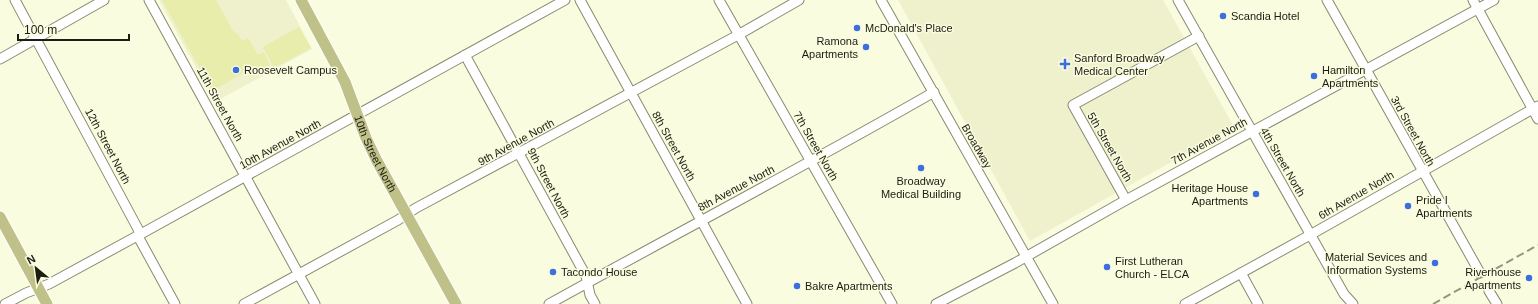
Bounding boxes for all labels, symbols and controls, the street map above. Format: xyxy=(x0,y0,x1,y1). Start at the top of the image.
place label: Scandia Hotel xyxy=(1231,10,1300,22)
marker: Scandia Hotel xyxy=(1218,11,1228,21)
scale bar xyxy=(18,16,129,42)
place label: McDonald's Place xyxy=(865,22,953,34)
text: 100 m xyxy=(24,23,57,37)
marker: McDonald's Place xyxy=(852,23,862,33)
place label: Ramona Apartments xyxy=(802,35,859,60)
marker: Ramona Apartments xyxy=(861,42,871,52)
place label: Sanford Broadway Medical Center xyxy=(1074,52,1165,77)
marker: Sanford Broadway Medical Center xyxy=(1059,58,1071,70)
place label: Roosevelt Campus xyxy=(244,64,337,76)
place label: Hamilton Apartments xyxy=(1322,64,1379,89)
street label: 11th Street North xyxy=(195,65,245,143)
marker: Roosevelt Campus xyxy=(231,65,241,75)
marker: Hamilton Apartments xyxy=(1309,71,1319,81)
street label: 3rd Street North xyxy=(1389,94,1437,168)
street label: 12th Street North xyxy=(83,106,133,186)
street label: 8th Street North xyxy=(650,109,698,183)
street label: 7th Street North xyxy=(791,109,841,183)
street label: 5th Street North xyxy=(1085,110,1135,184)
street label: 10th Street North xyxy=(352,114,399,194)
street label: 7th Avenue North xyxy=(1169,115,1249,167)
street label: 9th Avenue North xyxy=(476,116,556,168)
street label: 10th Avenue North xyxy=(237,117,323,171)
street label: Broadway xyxy=(960,122,995,171)
street label: 4th Street North xyxy=(1258,125,1308,199)
street label: 9th Street North xyxy=(525,146,573,220)
street label: 8th Avenue North xyxy=(696,163,776,213)
marker: Broadway Medical Building xyxy=(916,163,926,173)
street label: 6th Avenue North xyxy=(1316,169,1396,221)
place label: Broadway Medical Building xyxy=(881,175,961,200)
place label: Heritage House Apartments xyxy=(1172,182,1248,207)
marker: Heritage House Apartments xyxy=(1251,189,1261,199)
place label: Pride I Apartments xyxy=(1416,194,1473,219)
marker: Pride I Apartments xyxy=(1403,201,1413,211)
north arrow xyxy=(16,248,56,288)
place label: Material Sevices and Information Systems xyxy=(1325,251,1427,276)
text: N xyxy=(25,252,38,266)
place label: First Lutheran Church - ELCA xyxy=(1115,255,1190,280)
marker: Material Sevices and Information Systems xyxy=(1430,258,1440,268)
marker: First Lutheran Church - ELCA xyxy=(1102,262,1112,272)
place label: Tacondo House xyxy=(561,266,637,278)
place label: Riverhouse Apartments xyxy=(1465,266,1521,291)
marker: Tacondo House xyxy=(548,267,558,277)
marker: Riverhouse Apartments xyxy=(1524,273,1534,283)
place label: Bakre Apartments xyxy=(805,280,893,292)
marker: Bakre Apartments xyxy=(792,281,802,291)

